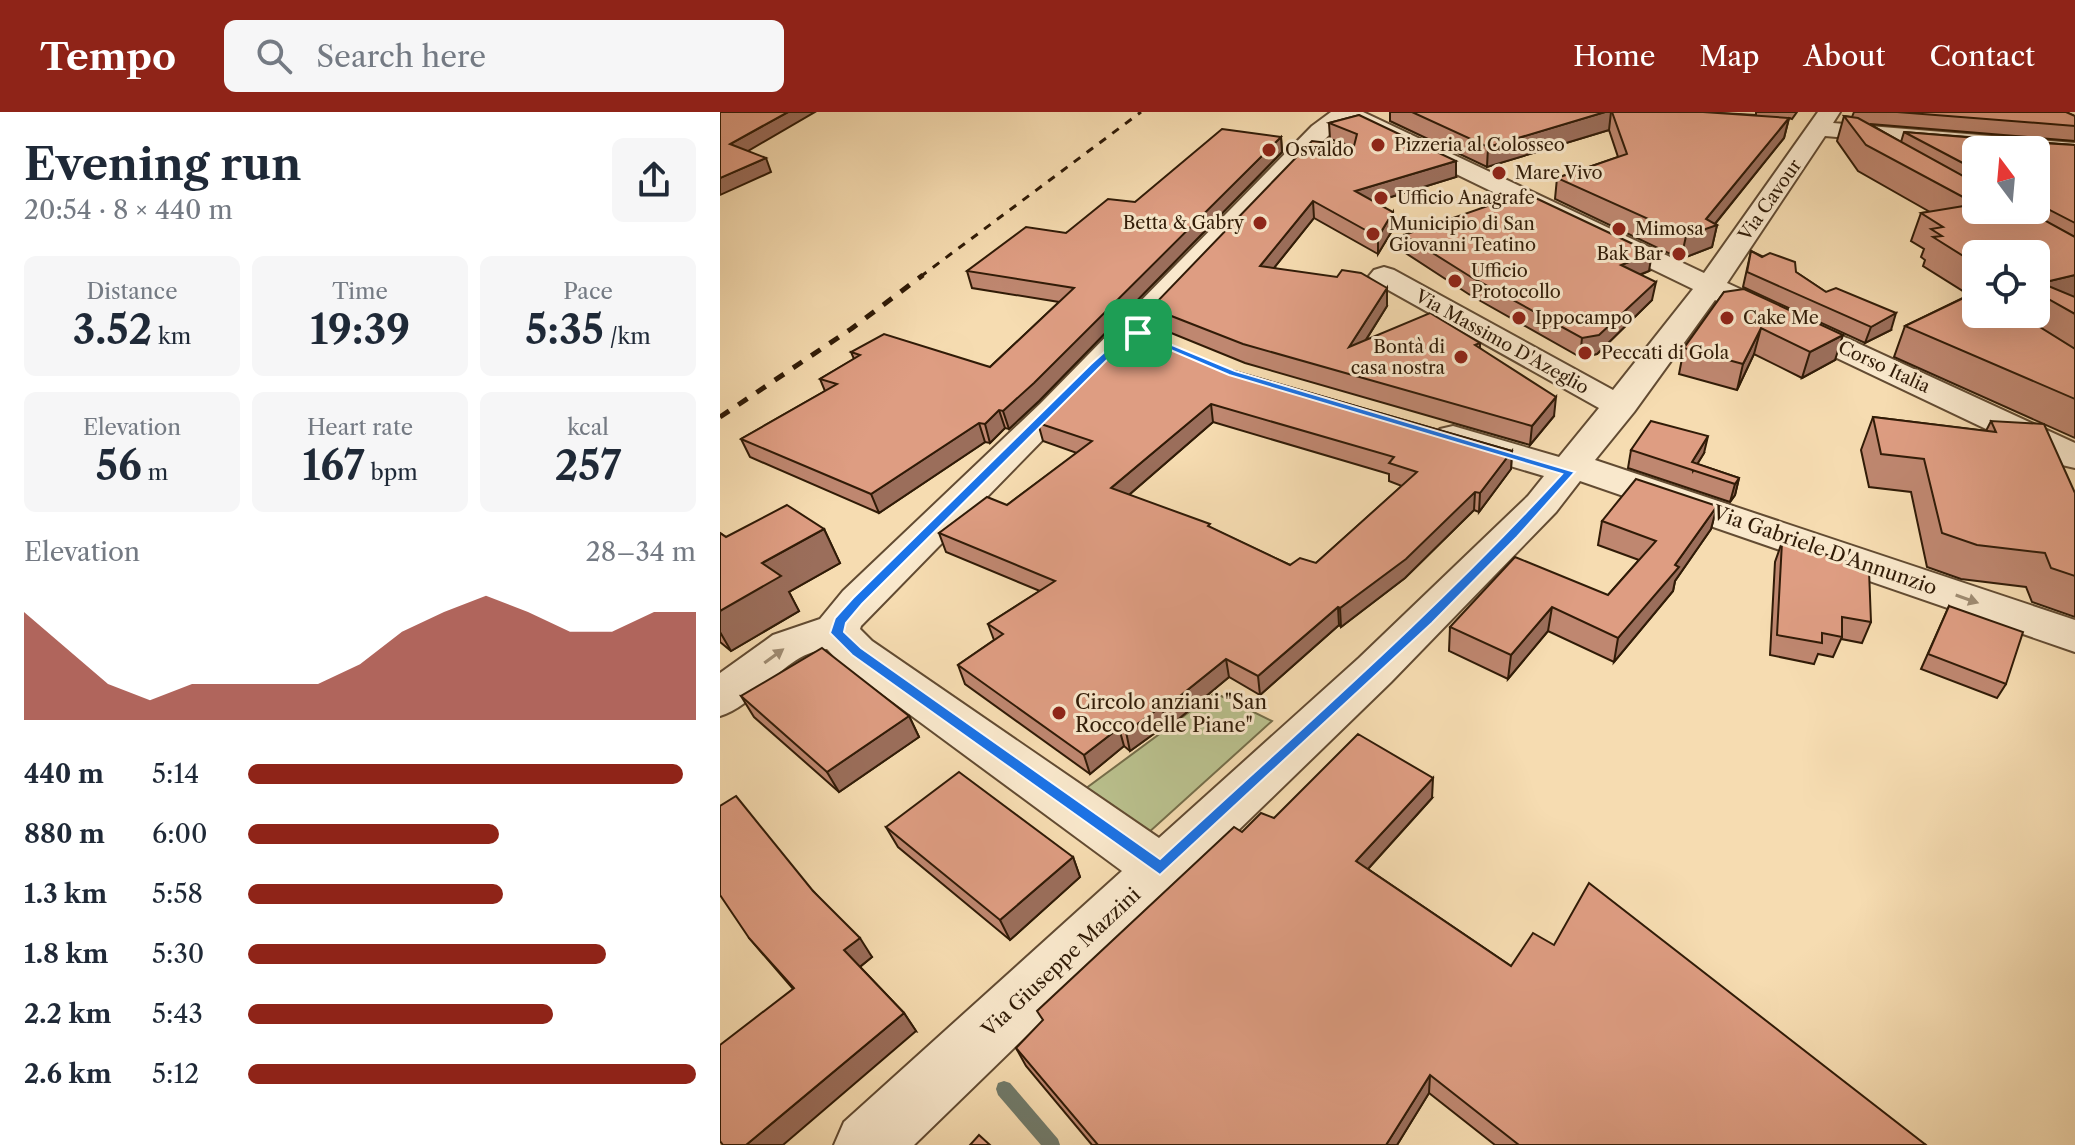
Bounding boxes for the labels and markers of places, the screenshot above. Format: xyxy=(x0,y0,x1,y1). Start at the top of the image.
place label: Pizzeria al Colosseo xyxy=(1394,134,1565,156)
marker: Pizzeria al Colosseo xyxy=(1369,136,1387,154)
place label: Osvaldo xyxy=(1285,139,1354,161)
marker: Osvaldo xyxy=(1260,141,1278,159)
place label: Mare Vivo xyxy=(1515,162,1603,184)
marker: Mare Vivo xyxy=(1490,164,1508,182)
place label: Ufficio Anagrafe xyxy=(1397,187,1535,209)
marker: Ufficio Anagrafe xyxy=(1372,189,1390,207)
place label: Betta & Gabry xyxy=(1123,212,1245,234)
place label: Municipio di San Giovanni Teatino xyxy=(1389,213,1536,256)
marker: Betta & Gabry xyxy=(1251,214,1269,232)
place label: Mimosa xyxy=(1635,218,1704,240)
marker: Mimosa xyxy=(1610,220,1628,238)
marker: Municipio di San Giovanni Teatino xyxy=(1364,225,1382,243)
place label: Bak Bar xyxy=(1596,243,1663,265)
marker: Bak Bar xyxy=(1670,245,1688,263)
place label: Ufficio Protocollo xyxy=(1471,260,1561,303)
marker: Ufficio Protocollo xyxy=(1446,272,1464,290)
pin xyxy=(1104,299,1172,367)
place label: Ippocampo xyxy=(1535,307,1633,329)
place label: Cake Me xyxy=(1743,307,1819,329)
marker: Ippocampo xyxy=(1510,309,1528,327)
marker: Cake Me xyxy=(1718,309,1736,327)
place label: Bontà di casa nostra xyxy=(1351,336,1446,379)
place label: Peccati di Gola xyxy=(1601,342,1730,364)
marker: Peccati di Gola xyxy=(1576,344,1594,362)
marker: Bontà di casa nostra xyxy=(1452,348,1470,366)
place label: Circolo anziani "San Rocco delle Piane" xyxy=(1075,690,1267,737)
marker: Circolo anziani "San Rocco delle Piane" xyxy=(1050,704,1068,722)

